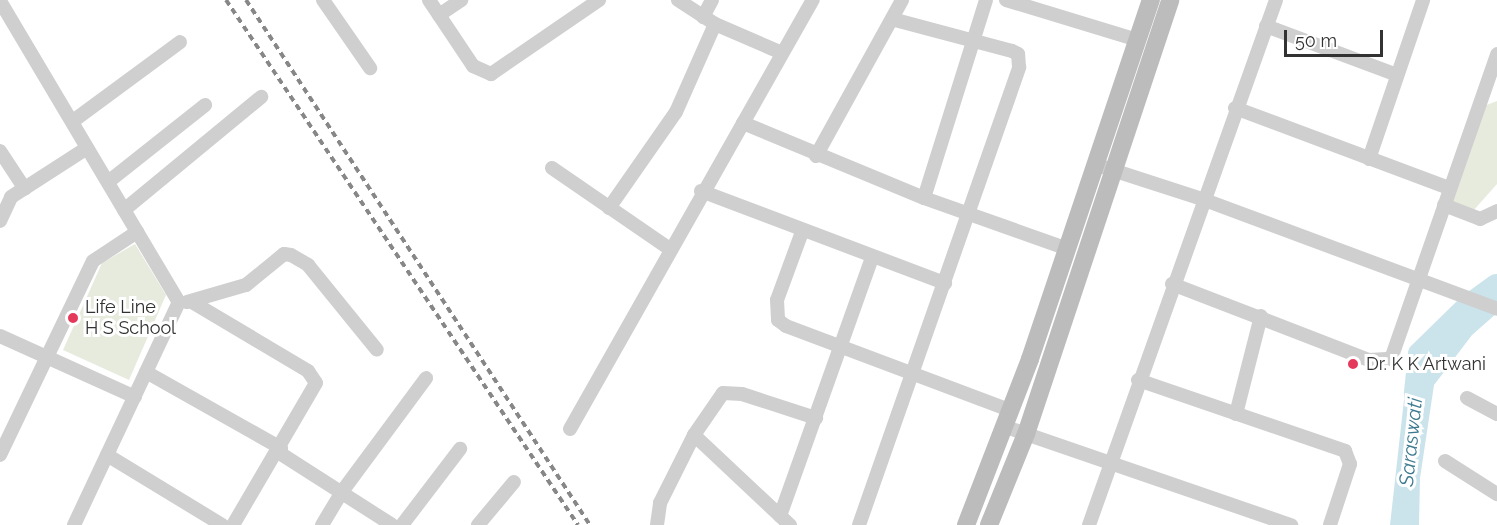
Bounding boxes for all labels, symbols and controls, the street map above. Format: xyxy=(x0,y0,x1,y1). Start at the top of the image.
scale bar xyxy=(1287,18,1386,56)
text: 50 m xyxy=(1295,30,1337,51)
place label: Life Line H S School xyxy=(85,297,176,340)
marker: Life Line H S School xyxy=(66,311,80,325)
place label: Dr. K K Artwani xyxy=(1366,353,1487,375)
marker: Dr. K K Artwani xyxy=(1344,355,1362,373)
water label: Saraswati xyxy=(1394,397,1428,487)

